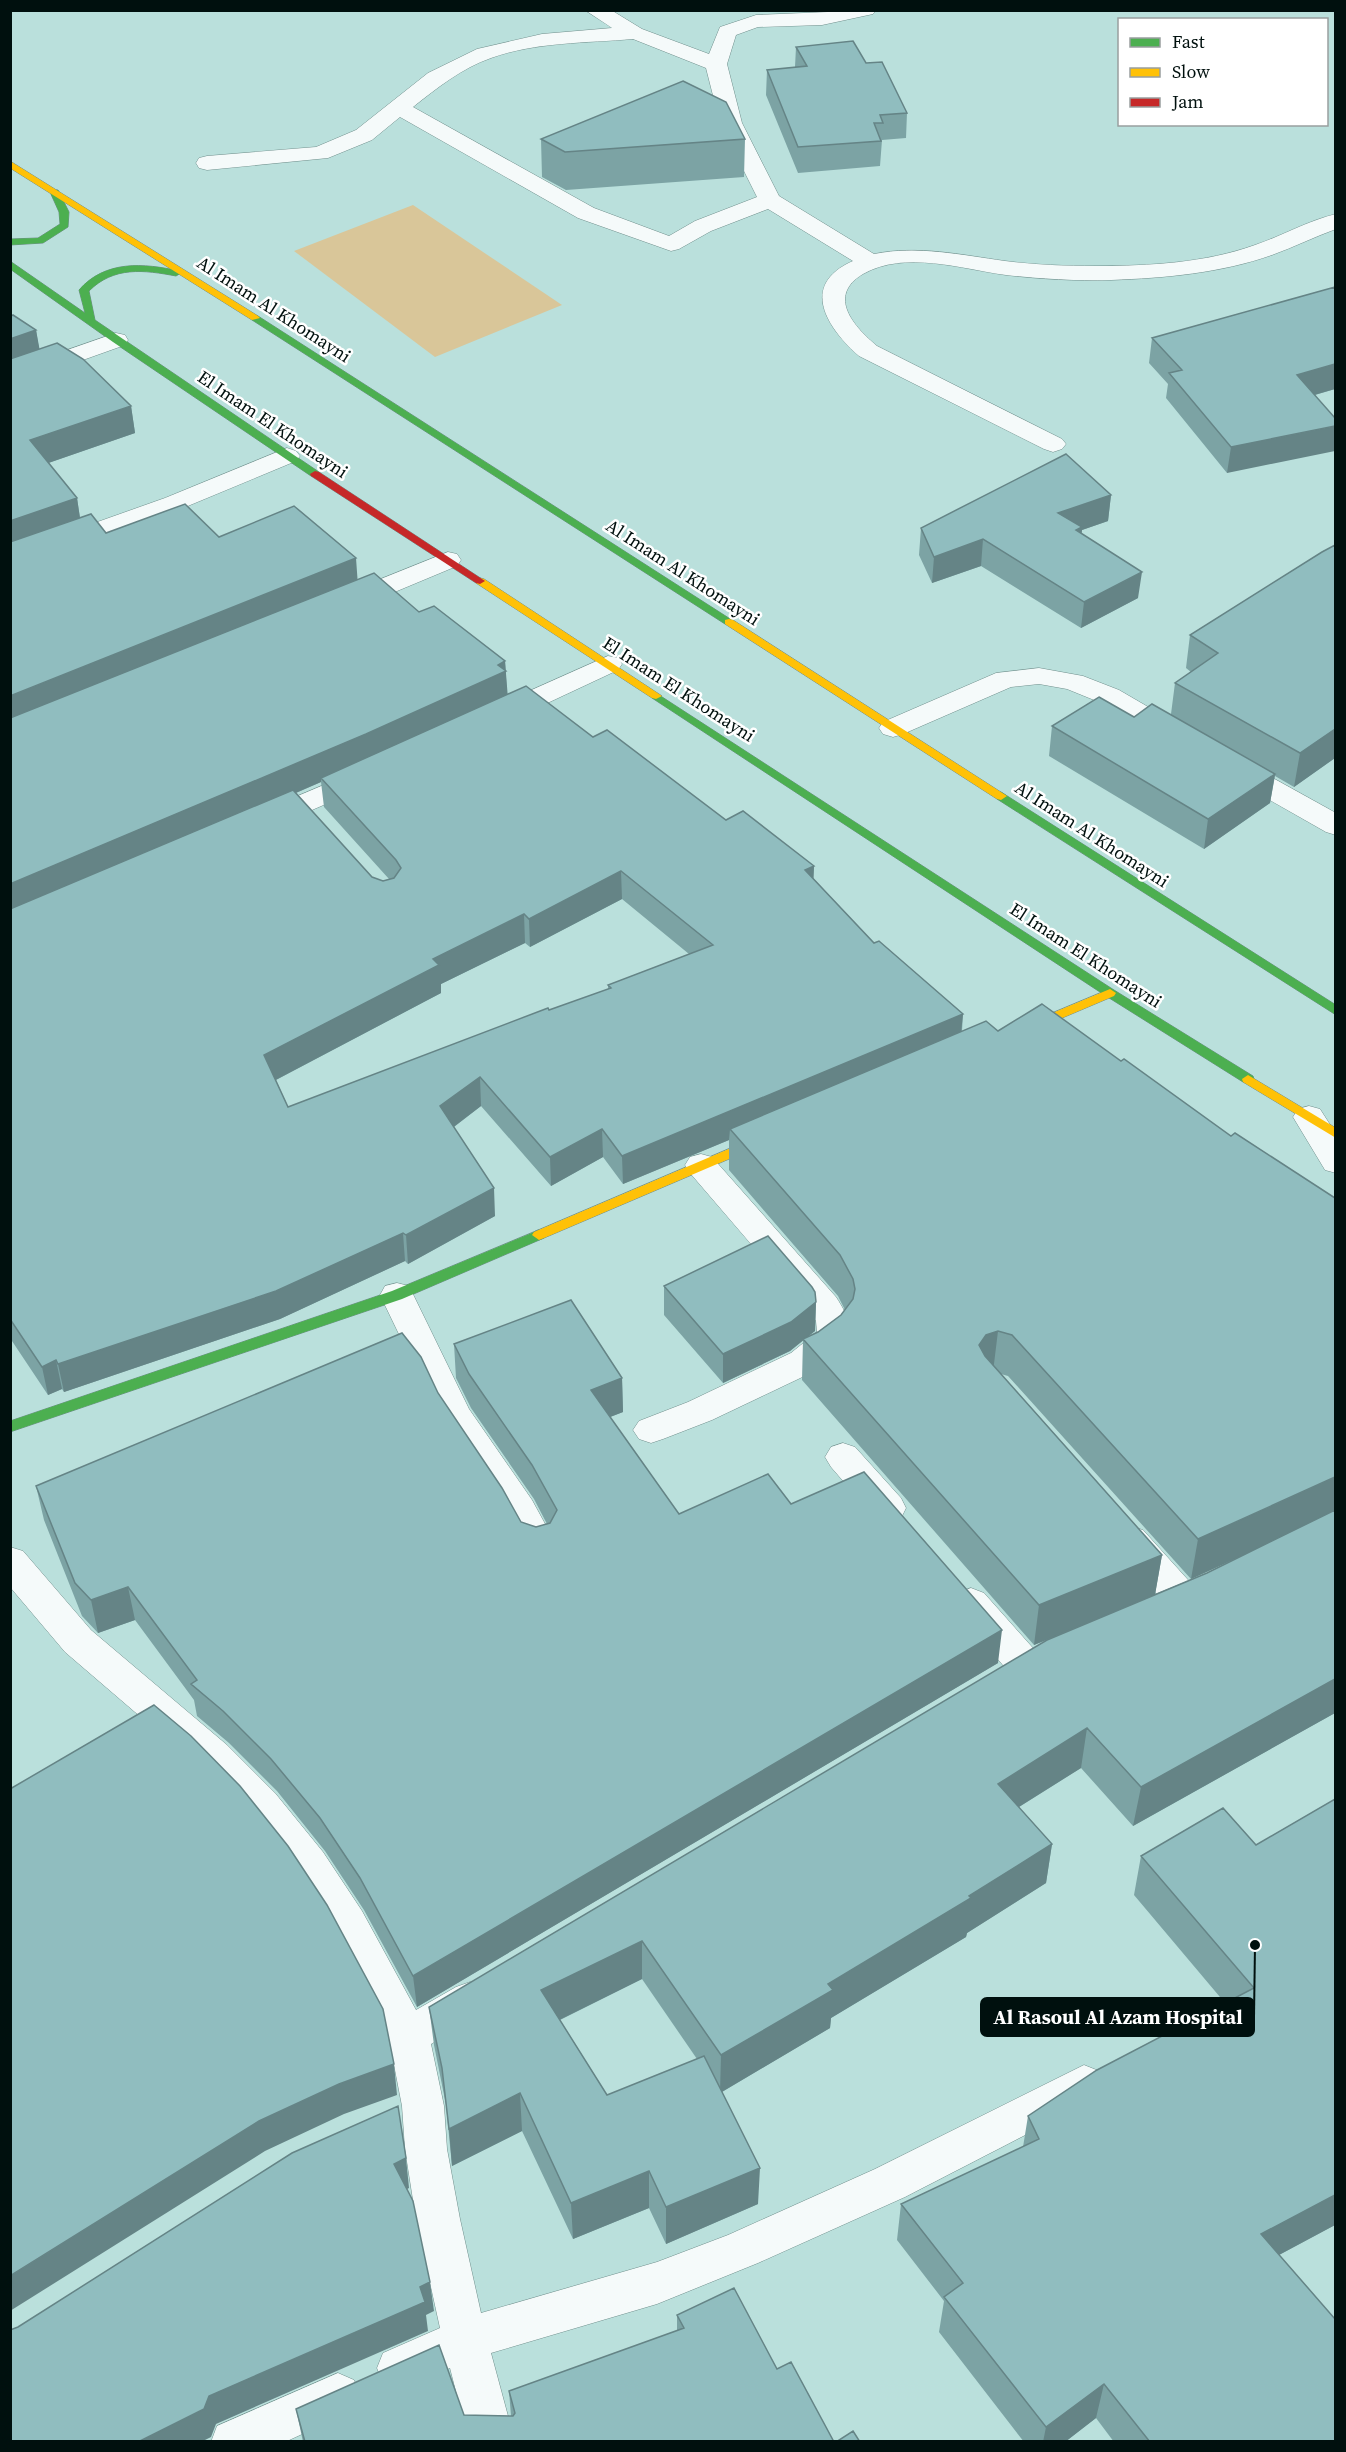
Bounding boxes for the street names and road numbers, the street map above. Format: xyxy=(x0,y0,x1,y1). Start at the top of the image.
street label: Al Imam Al Khomayni xyxy=(192,250,356,368)
street label: El Imam El Khomayni xyxy=(193,364,353,484)
street label: Al Imam Al Khomayni xyxy=(601,513,765,631)
street label: El Imam El Khomayni xyxy=(598,630,760,748)
street label: Al Imam Al Khomayni xyxy=(1010,775,1174,893)
street label: El Imam El Khomayni xyxy=(1005,896,1167,1014)

